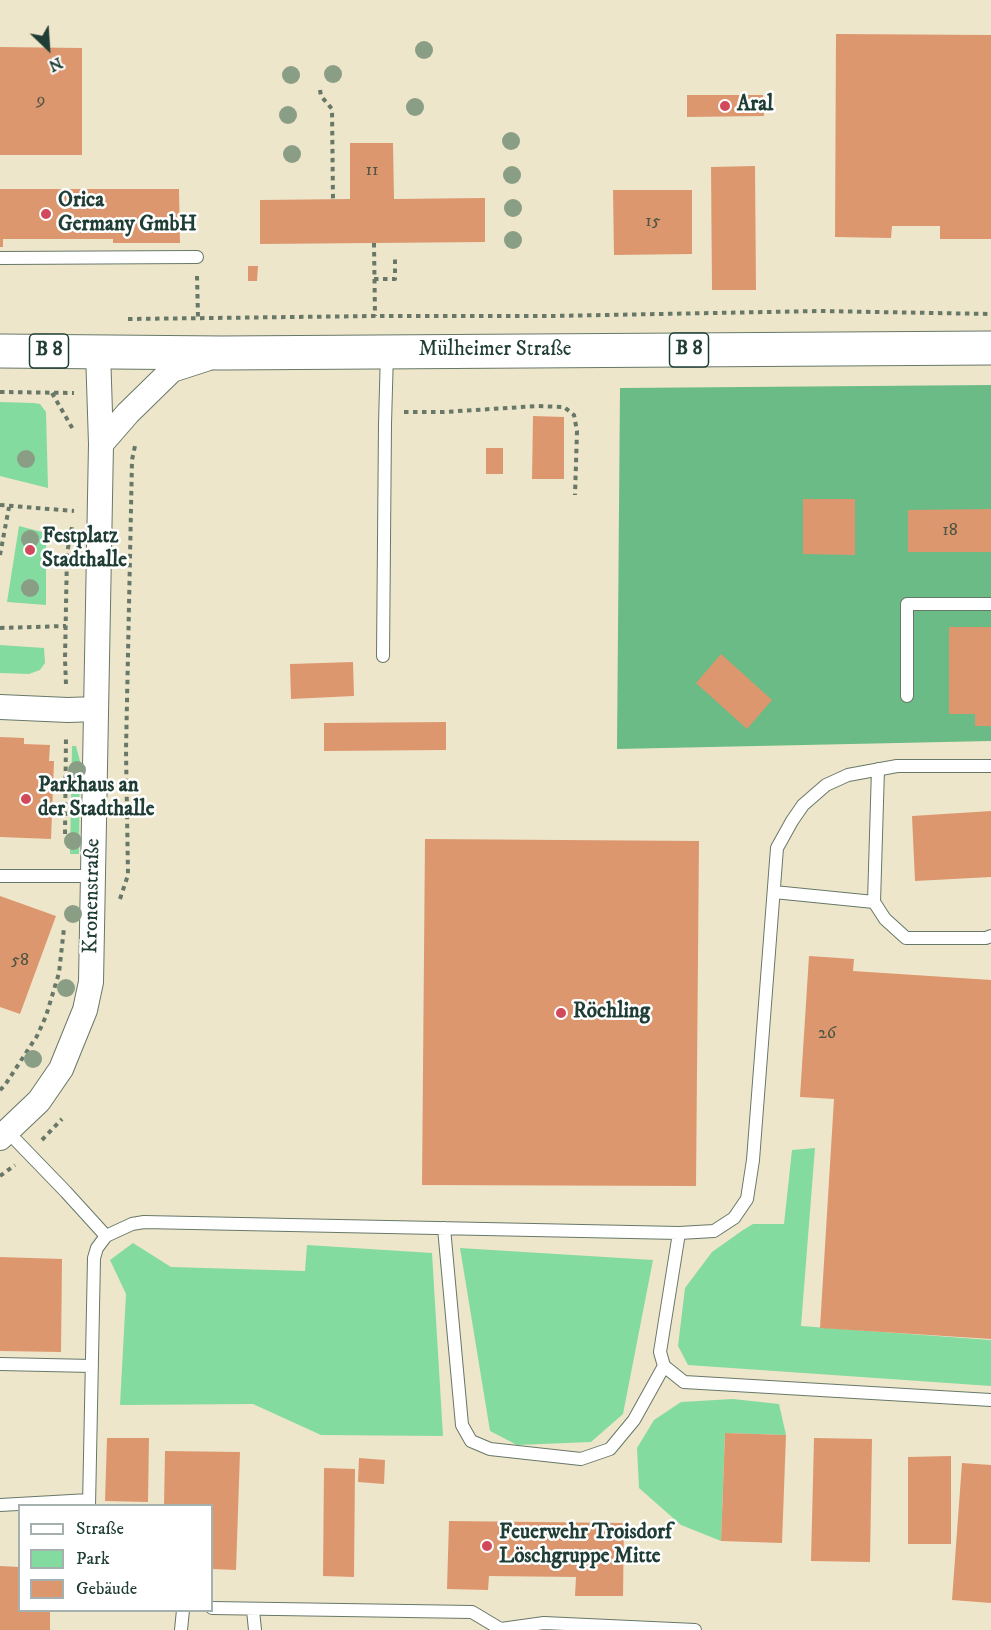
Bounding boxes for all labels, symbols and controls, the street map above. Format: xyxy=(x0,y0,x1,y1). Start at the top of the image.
north arrow xyxy=(18,18,78,78)
text: N xyxy=(45,52,66,76)
house number: 9 xyxy=(37,90,45,112)
place label: Aral xyxy=(737,93,773,119)
marker: Aral xyxy=(718,99,732,113)
house number: 11 xyxy=(365,160,379,182)
place label: Orica Germany GmbH xyxy=(58,189,197,239)
marker: Orica Germany GmbH xyxy=(39,207,53,221)
house number: 15 xyxy=(645,211,661,233)
road number: B 8 xyxy=(670,333,708,367)
road number: B 8 xyxy=(29,334,68,368)
street label: Mülheimer Straße xyxy=(418,338,572,364)
house number: 18 xyxy=(942,520,958,542)
place label: Festplatz Stadthalle xyxy=(42,525,127,575)
marker: Festplatz Stadthalle xyxy=(23,543,37,557)
place label: Parkhaus an der Stadthalle xyxy=(38,774,155,824)
marker: Parkhaus an der Stadthalle xyxy=(19,792,33,806)
street label: Kronenstraße xyxy=(79,838,107,954)
house number: 58 xyxy=(11,950,29,972)
place label: Röchling xyxy=(573,1000,650,1026)
marker: Röchling xyxy=(554,1006,568,1020)
house number: 26 xyxy=(818,1023,836,1045)
legend xyxy=(18,1504,213,1612)
text: Straße xyxy=(76,1518,124,1540)
place label: Feuerwehr Troisdorf Löschgruppe Mitte xyxy=(499,1521,672,1571)
marker: Feuerwehr Troisdorf Löschgruppe Mitte xyxy=(480,1539,494,1553)
text: Park xyxy=(76,1548,110,1570)
text: Gebäude xyxy=(76,1578,137,1600)

